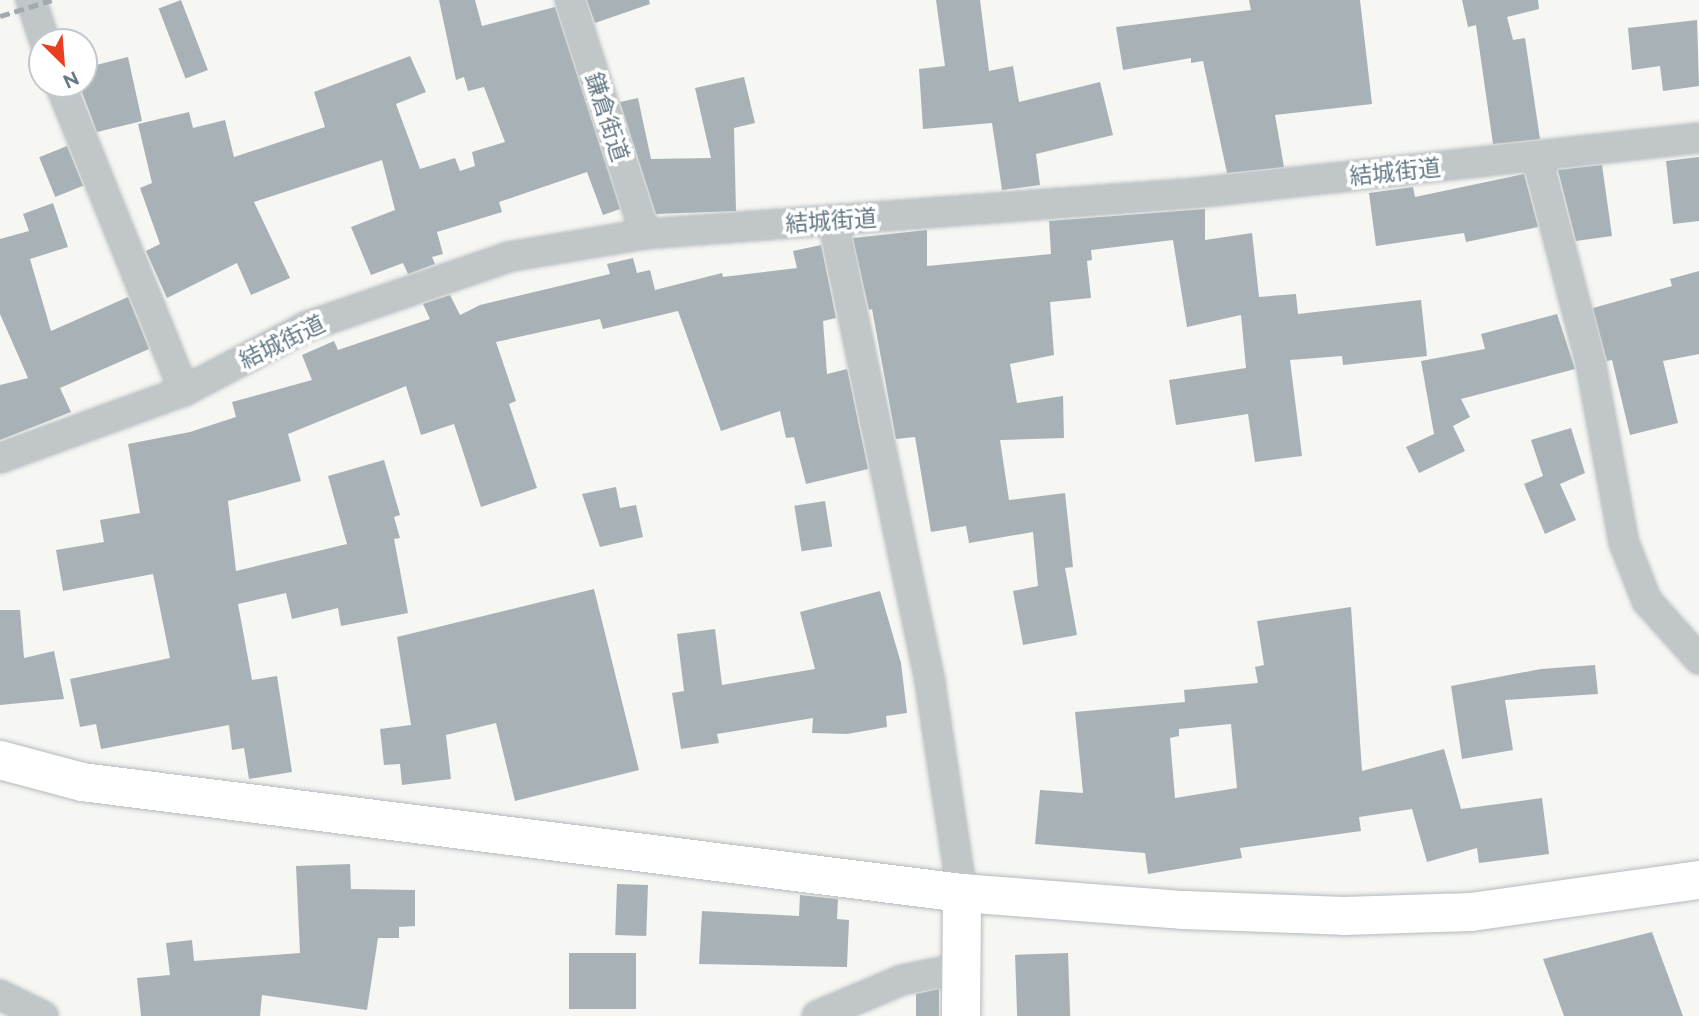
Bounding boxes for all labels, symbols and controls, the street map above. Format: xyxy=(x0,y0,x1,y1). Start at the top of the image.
north arrow xyxy=(28,28,98,98)
text: N xyxy=(60,67,82,93)
street label: 鎌倉街道 xyxy=(580,69,634,165)
street label: 結城街道 xyxy=(1348,153,1442,191)
street label: 結城街道 xyxy=(784,204,878,238)
street label: 結城街道 xyxy=(235,309,329,375)

